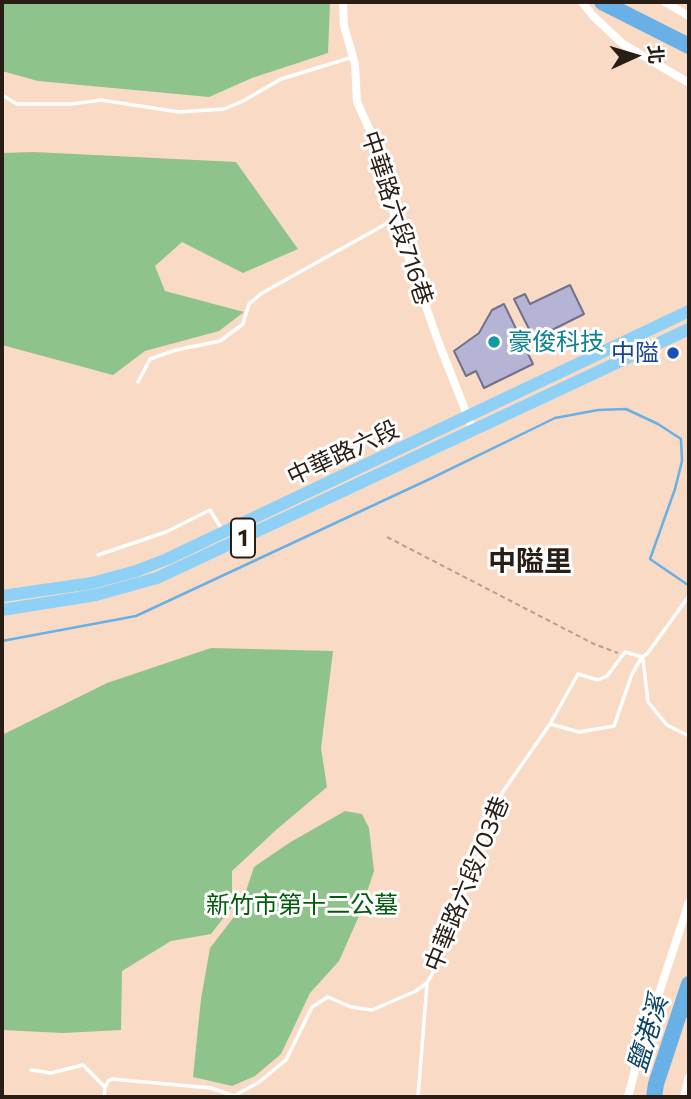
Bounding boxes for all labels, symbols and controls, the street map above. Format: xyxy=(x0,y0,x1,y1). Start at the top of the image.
north arrow xyxy=(600,21,670,91)
text: 北 xyxy=(644,44,669,65)
street label: 中華路六段716巷 xyxy=(355,127,439,309)
place label: 豪俊科技 xyxy=(508,328,604,356)
marker: 豪俊科技 xyxy=(486,334,502,350)
place label: 中隘 xyxy=(611,339,659,367)
marker: 中隘 xyxy=(665,345,681,361)
street label: 中華路六段 xyxy=(283,415,403,491)
road number: 1 xyxy=(231,518,255,558)
district label: 中隘里 xyxy=(488,545,572,579)
street label: 中華路六段703巷 xyxy=(419,792,515,976)
park label: 新竹市第十二公墓 xyxy=(206,891,398,919)
water label: 鹽港溪 xyxy=(622,992,674,1076)

